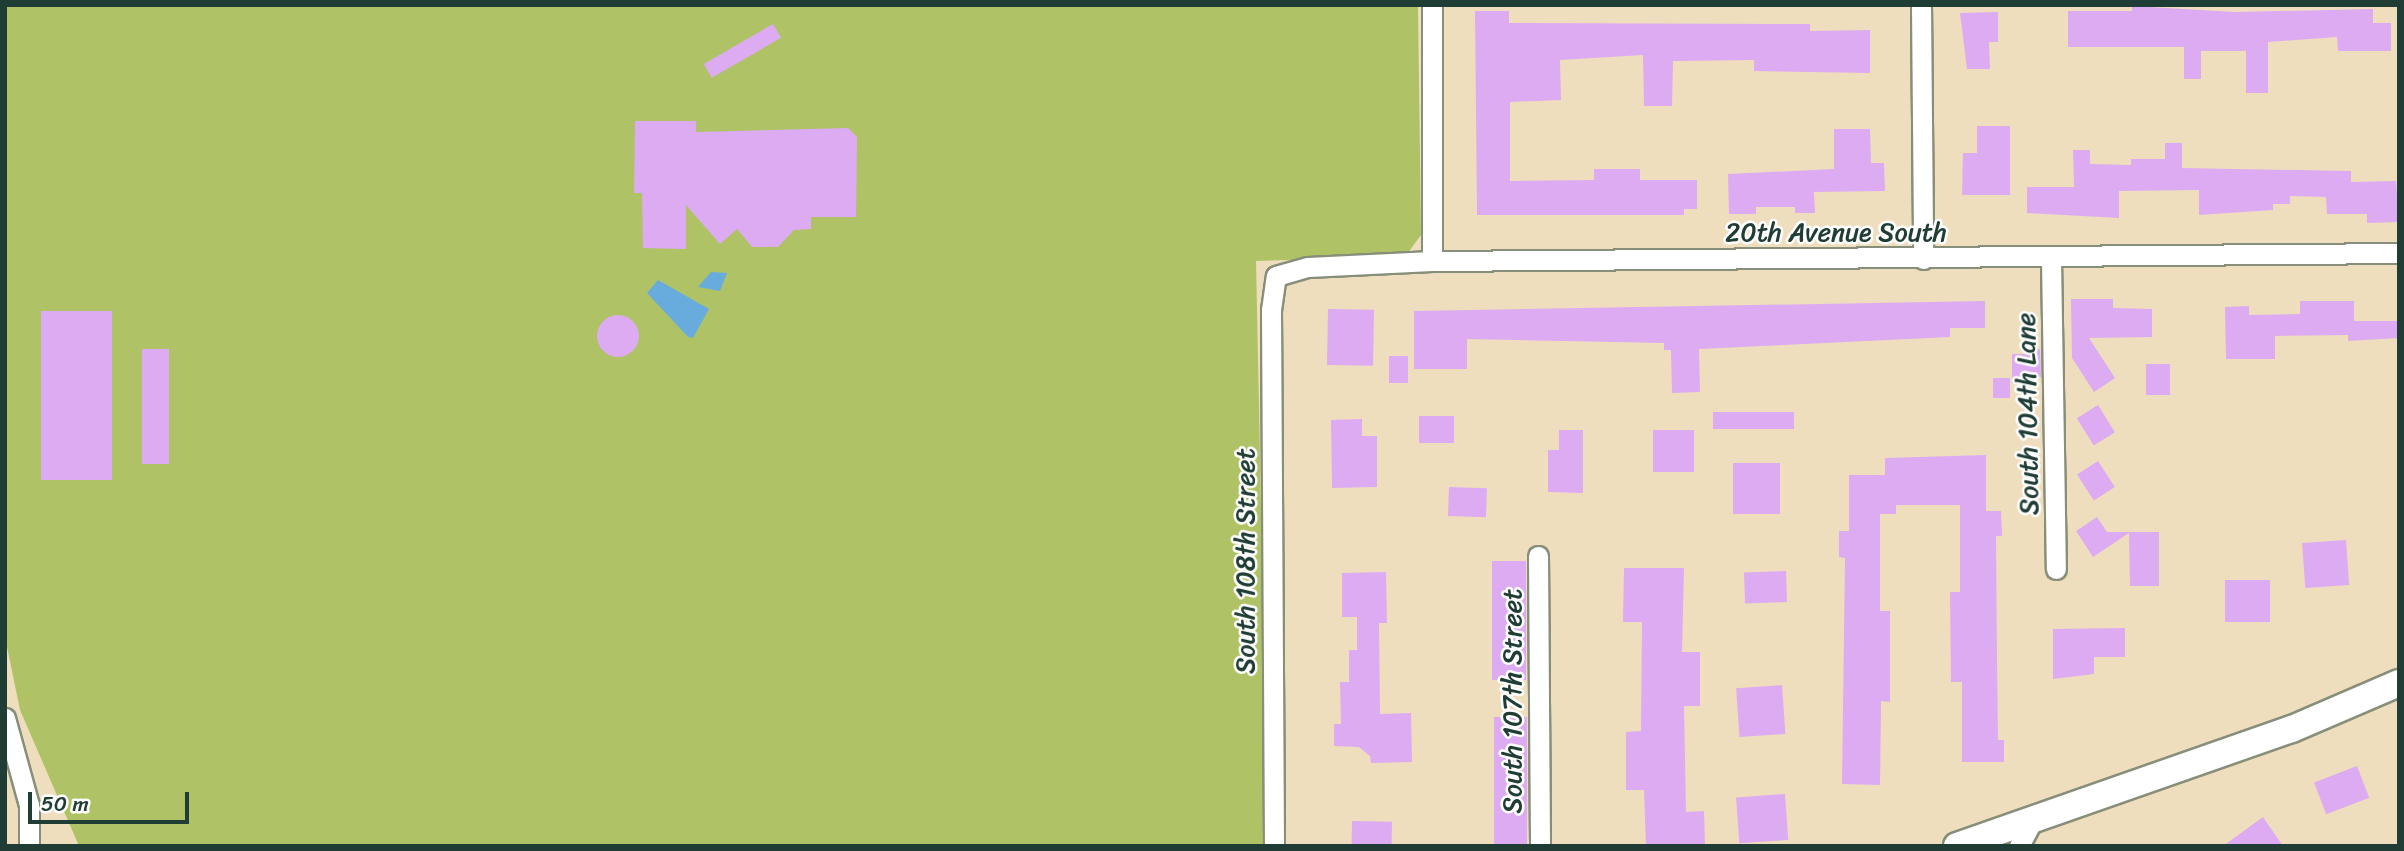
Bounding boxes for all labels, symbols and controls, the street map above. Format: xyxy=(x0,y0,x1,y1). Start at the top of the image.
street label: 20th Avenue South xyxy=(1725,217,1947,249)
street label: South 104th Lane xyxy=(2011,312,2045,516)
street label: South 108th Street xyxy=(1230,448,1262,674)
street label: South 107th Street xyxy=(1497,589,1529,813)
scale bar xyxy=(32,778,192,822)
text: 50 m xyxy=(41,785,89,823)

